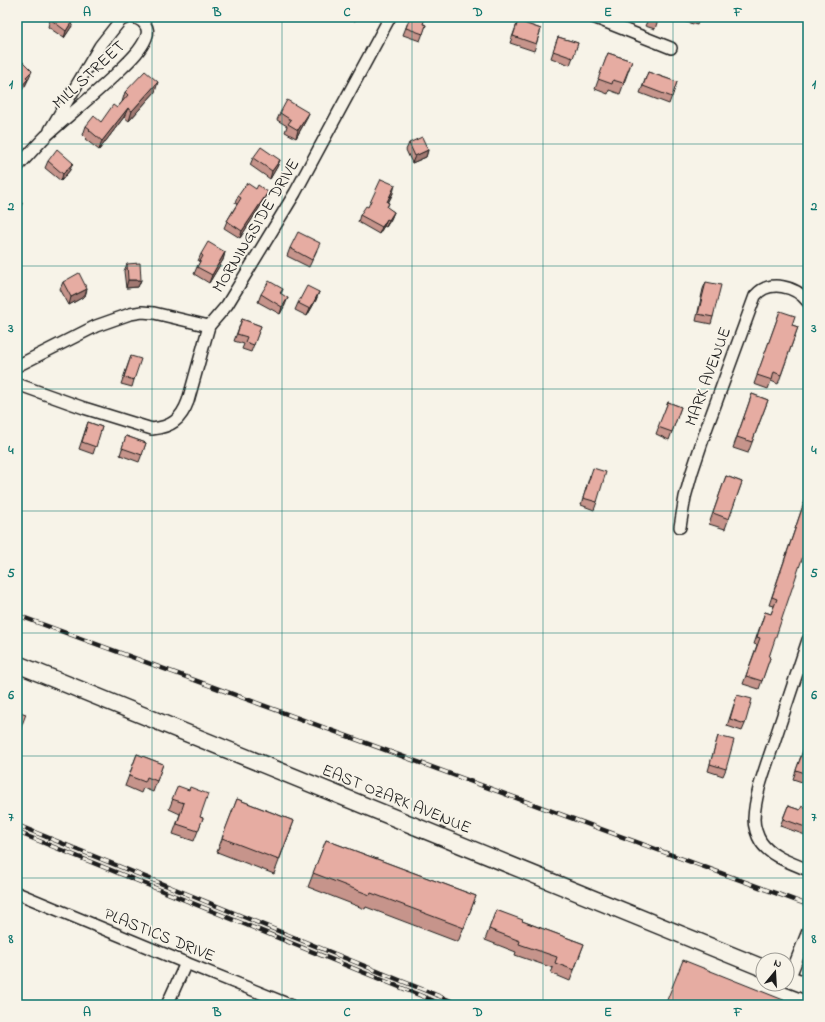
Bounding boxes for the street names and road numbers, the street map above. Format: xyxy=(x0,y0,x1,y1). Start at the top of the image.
street label: MILL STREET xyxy=(47,35,131,115)
street label: MORNINGSIDE DRIVE xyxy=(206,154,306,298)
street label: MARK AVENUE xyxy=(679,323,738,430)
street label: EAST OZARK AVENUE xyxy=(318,758,475,841)
street label: PLASTICS DRIVE xyxy=(100,902,219,969)

